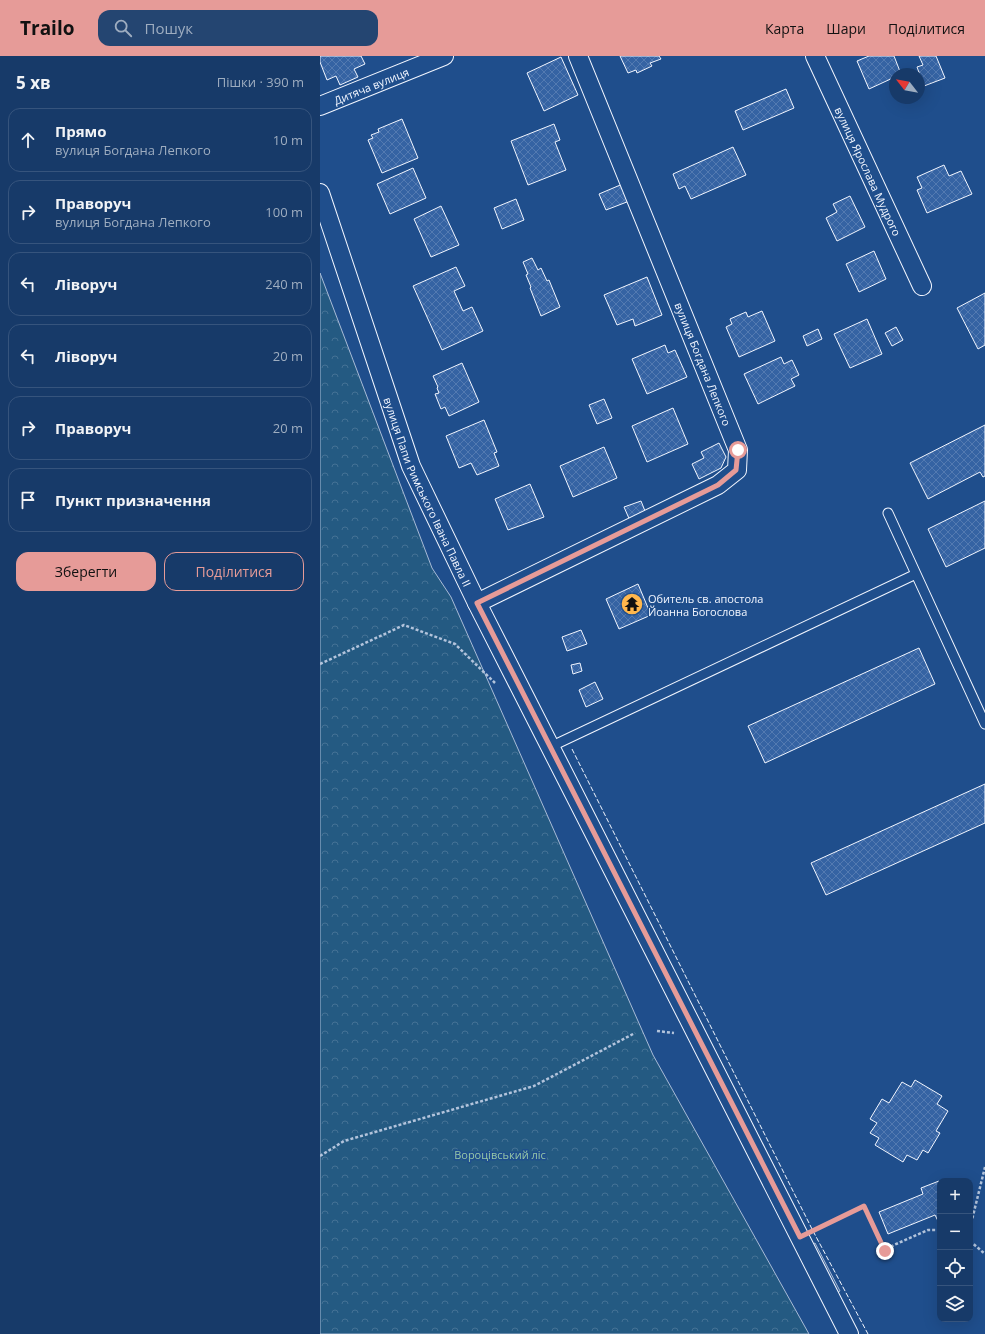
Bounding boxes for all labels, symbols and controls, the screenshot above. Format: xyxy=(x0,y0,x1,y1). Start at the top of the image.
search box xyxy=(98,10,378,46)
text: Trailo xyxy=(20,15,74,41)
icon: search xyxy=(112,17,134,39)
text: Пошук xyxy=(144,18,193,38)
text: Карта xyxy=(765,19,804,38)
text: Шари xyxy=(826,19,866,38)
text: Поділитися xyxy=(888,19,965,38)
street label: Дитяча вулиця xyxy=(331,64,411,107)
north arrow xyxy=(889,68,925,104)
text: 5 хв xyxy=(16,71,51,94)
text: Пішки · 390 m xyxy=(217,73,304,91)
street label: вулиця Ярослава Мудрого xyxy=(832,104,905,238)
text: Прямо xyxy=(55,121,107,141)
icon: ahead xyxy=(17,129,39,151)
text: 10 m xyxy=(273,131,303,149)
text: вулиця Богдана Лепкого xyxy=(55,141,211,159)
text: Праворуч xyxy=(55,193,131,213)
icon: right xyxy=(17,201,39,223)
text: 100 m xyxy=(265,203,303,221)
text: вулиця Богдана Лепкого xyxy=(55,213,211,231)
icon: left xyxy=(17,273,39,295)
text: Ліворуч xyxy=(55,274,117,294)
text: 240 m xyxy=(265,275,303,293)
street label: вулиця Богдана Лепкого xyxy=(671,300,735,428)
icon: left xyxy=(17,345,39,367)
text: Ліворуч xyxy=(55,346,117,366)
text: 20 m xyxy=(273,347,303,365)
street label: вулиця Папи Римського Івана Павла ІІ xyxy=(381,395,475,589)
icon: right xyxy=(17,417,39,439)
text: Праворуч xyxy=(55,418,131,438)
text: 20 m xyxy=(273,419,303,437)
route start xyxy=(729,441,747,459)
icon: arrive xyxy=(17,489,39,511)
text: Пункт призначення xyxy=(55,490,211,510)
button: Зберегти xyxy=(16,552,156,591)
button: Поділитися xyxy=(164,552,304,591)
temple icon: Обитель св. апостола Йоанна Богослова xyxy=(619,591,645,617)
place label: Обитель св. апостола Йоанна Богослова xyxy=(648,591,763,619)
park label: Вороцівський ліс xyxy=(454,1147,546,1162)
map controls xyxy=(937,1178,973,1322)
button: + xyxy=(937,1178,973,1214)
button: − xyxy=(937,1214,973,1250)
route end xyxy=(876,1242,894,1260)
button: locate xyxy=(937,1250,973,1286)
button: layers xyxy=(937,1286,973,1322)

